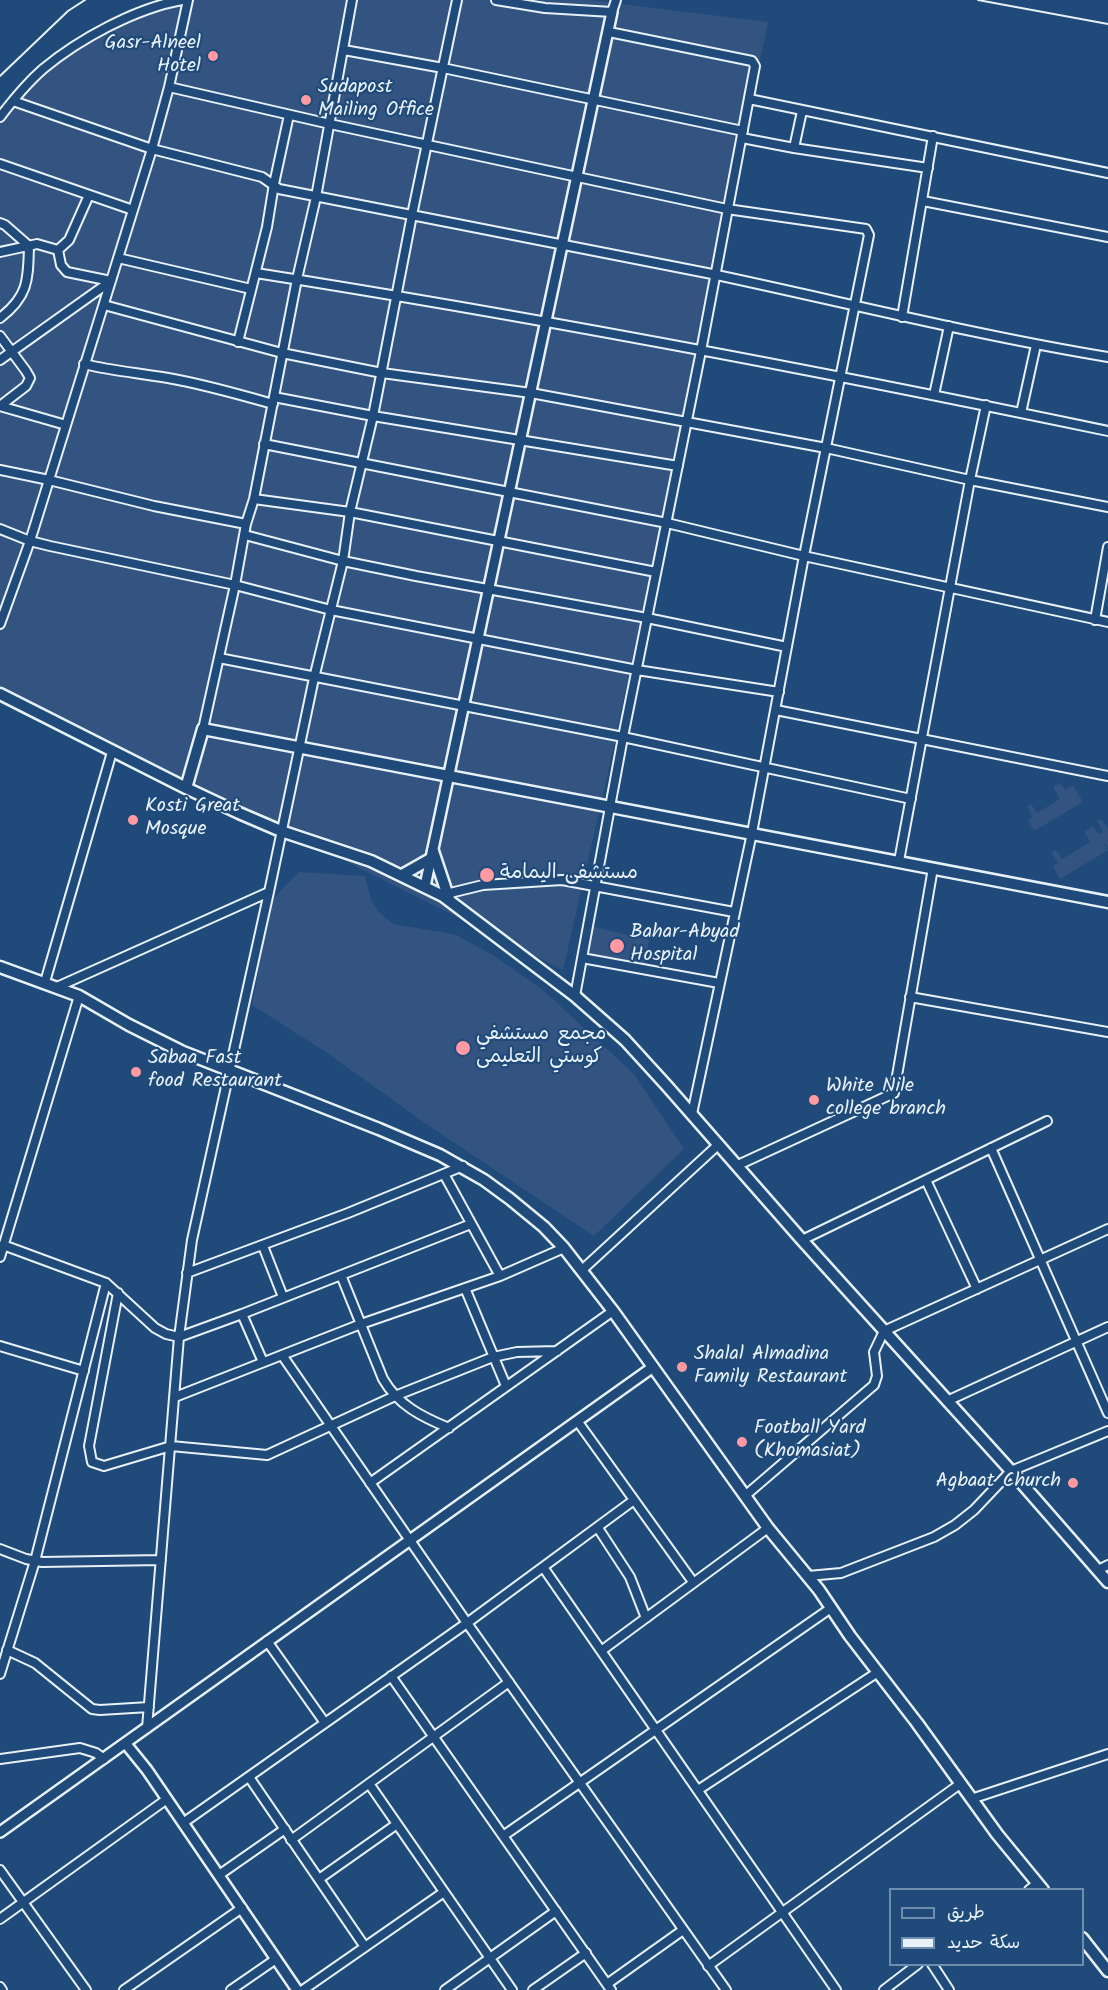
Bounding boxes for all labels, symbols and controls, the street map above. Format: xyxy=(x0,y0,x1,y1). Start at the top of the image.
place label: Gasr-Alneel Hotel xyxy=(104,33,201,80)
marker: Gasr-Alneel Hotel xyxy=(206,49,220,63)
place label: Sudapost Mailing Office xyxy=(318,77,434,124)
marker: Sudapost Mailing Office xyxy=(299,93,313,107)
place label: Kosti Great Mosque xyxy=(145,796,240,843)
marker: Kosti Great Mosque xyxy=(126,813,140,827)
place label: مستشفى اليمامة xyxy=(500,863,638,887)
marker: مستشفى اليمامة xyxy=(478,866,496,884)
place label: Bahar-Abyad Hospital xyxy=(630,922,739,969)
marker: Bahar-Abyad Hospital xyxy=(608,937,626,955)
place label: مجمع مستشفي كوستي التعليمى xyxy=(476,1024,606,1071)
marker: مجمع مستشفي كوستي التعليمى xyxy=(454,1039,472,1057)
place label: Sabaa Fast food Restaurant xyxy=(148,1048,282,1095)
marker: Sabaa Fast food Restaurant xyxy=(129,1065,143,1079)
place label: White Nile college branch xyxy=(826,1076,946,1123)
marker: White Nile college branch xyxy=(807,1093,821,1107)
place label: Shalal Almadina Family Restaurant xyxy=(694,1344,847,1391)
marker: Shalal Almadina Family Restaurant xyxy=(675,1360,689,1374)
place label: Football Yard (Khomasiat) xyxy=(754,1418,865,1465)
marker: Football Yard (Khomasiat) xyxy=(735,1435,749,1449)
place label: Agbaat Church xyxy=(936,1471,1061,1495)
marker: Agbaat Church xyxy=(1066,1476,1080,1490)
legend xyxy=(889,1888,1084,1966)
text: طريق xyxy=(947,1899,985,1928)
text: سكة حديد xyxy=(947,1929,1020,1958)

